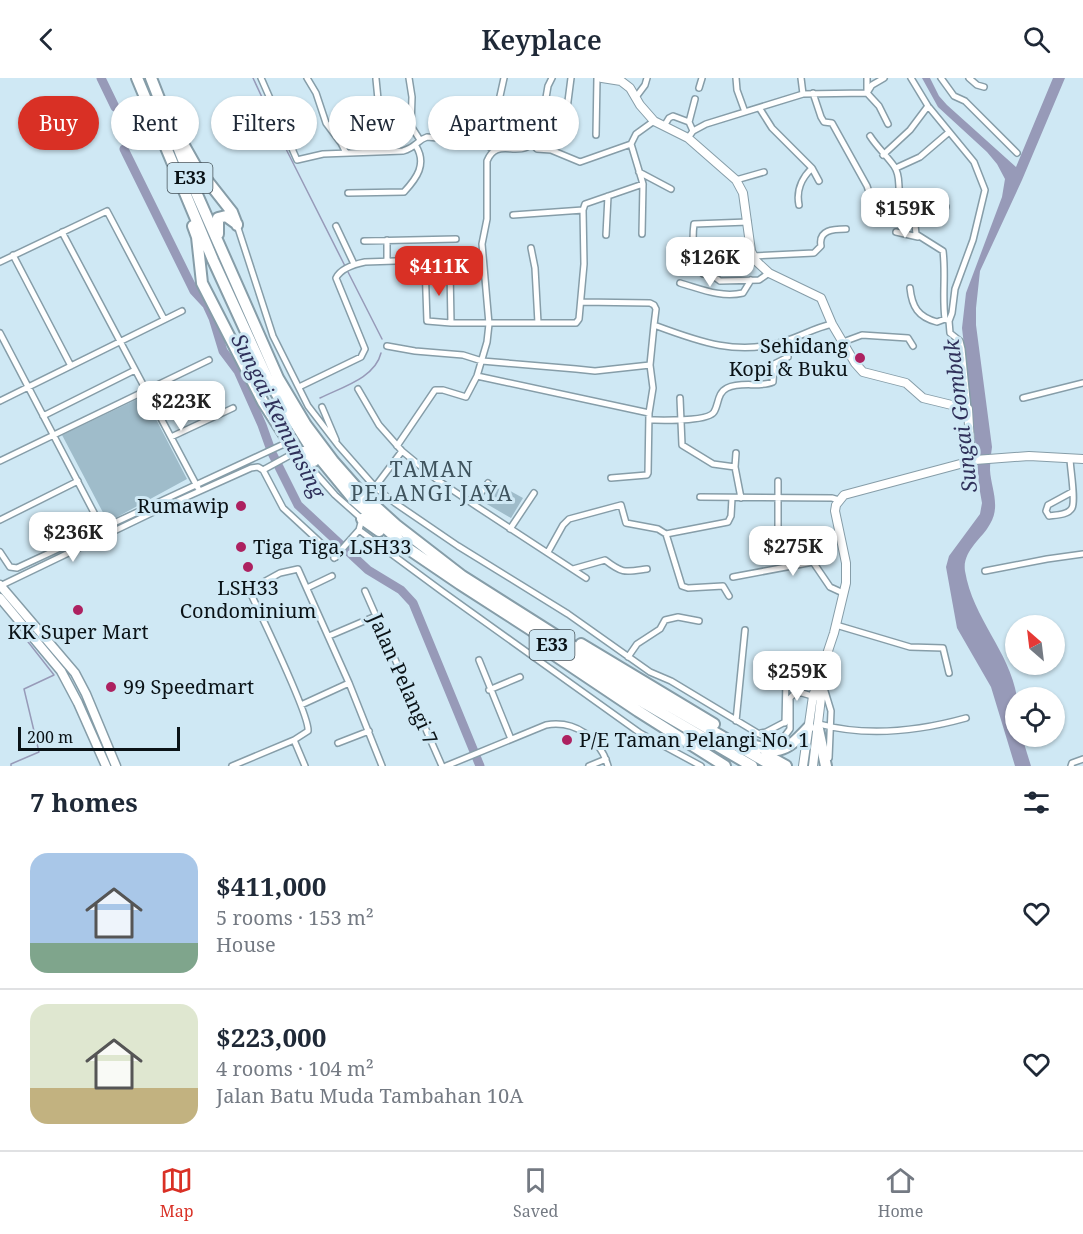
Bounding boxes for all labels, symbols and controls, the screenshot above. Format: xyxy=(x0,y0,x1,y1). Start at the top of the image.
text: Keyplace xyxy=(481,21,602,58)
icon: back xyxy=(30,23,63,56)
icon: search xyxy=(1020,23,1053,56)
chip: Buy xyxy=(18,96,99,150)
chip: Rent xyxy=(111,96,199,150)
chip: Filters xyxy=(211,96,317,150)
chip: New xyxy=(329,96,416,150)
chip: Apartment xyxy=(428,96,579,150)
road number: E33 xyxy=(168,163,213,193)
pin: $159K xyxy=(863,188,947,239)
text: $159K xyxy=(875,194,935,221)
pin: $126K xyxy=(668,237,752,288)
text: $126K xyxy=(680,243,740,270)
pin: $411K xyxy=(397,246,481,297)
text: $411K xyxy=(409,252,469,279)
water label: Sungai Kemunsing xyxy=(225,328,333,504)
place label: Sehidang Kopi & Buku xyxy=(729,332,848,382)
water label: Sungai Gombak xyxy=(937,337,983,494)
marker: Sehidang Kopi & Buku xyxy=(853,351,867,365)
pin: $223K xyxy=(139,381,223,432)
text: $223K xyxy=(151,387,211,414)
district label: TAMAN PELANGI JAYA xyxy=(350,455,514,507)
place label: Rumawip xyxy=(137,492,229,519)
marker: Rumawip xyxy=(234,499,248,513)
pin: $236K xyxy=(31,512,115,563)
text: $236K xyxy=(43,518,103,545)
pin: $275K xyxy=(751,526,835,577)
text: $275K xyxy=(763,532,823,559)
place label: Tiga Tiga, LSH33 xyxy=(253,533,411,560)
marker: Tiga Tiga, LSH33 xyxy=(234,540,248,554)
marker: LSH33 Condominium xyxy=(241,560,255,574)
place label: LSH33 Condominium xyxy=(180,574,316,624)
marker: KK Super Mart xyxy=(71,603,85,617)
street label: Jalan Pelangi 7 xyxy=(362,608,444,749)
north arrow xyxy=(1005,615,1065,675)
map controls xyxy=(1005,615,1065,747)
place label: KK Super Mart xyxy=(8,618,148,645)
road number: E33 xyxy=(530,630,574,660)
pin: $259K xyxy=(755,651,839,702)
text: $259K xyxy=(767,657,827,684)
place label: 99 Speedmart xyxy=(123,673,254,700)
marker: 99 Speedmart xyxy=(104,680,118,694)
button: locate xyxy=(1005,687,1065,747)
scale bar xyxy=(18,724,180,752)
text: 200 m xyxy=(27,726,73,748)
place label: P/E Taman Pelangi No. 1 xyxy=(579,726,809,753)
marker: P/E Taman Pelangi No. 1 xyxy=(560,733,574,747)
text: 7 homes xyxy=(30,784,138,820)
icon: filters xyxy=(1020,786,1053,819)
text: $411,000 xyxy=(216,868,326,904)
icon: home xyxy=(78,877,150,949)
icon: heart xyxy=(1020,897,1053,930)
text: 5 rooms · 153 m² xyxy=(216,904,374,931)
text: House xyxy=(216,931,276,958)
text: $223,000 xyxy=(216,1019,326,1055)
icon: home xyxy=(78,1028,150,1100)
icon: heart xyxy=(1020,1048,1053,1081)
text: 4 rooms · 104 m² xyxy=(216,1055,374,1082)
text: Jalan Batu Muda Tambahan 10A xyxy=(216,1082,523,1109)
tab: Map xyxy=(160,1164,194,1222)
tab: Saved xyxy=(513,1164,558,1222)
tab: Home xyxy=(878,1164,923,1222)

